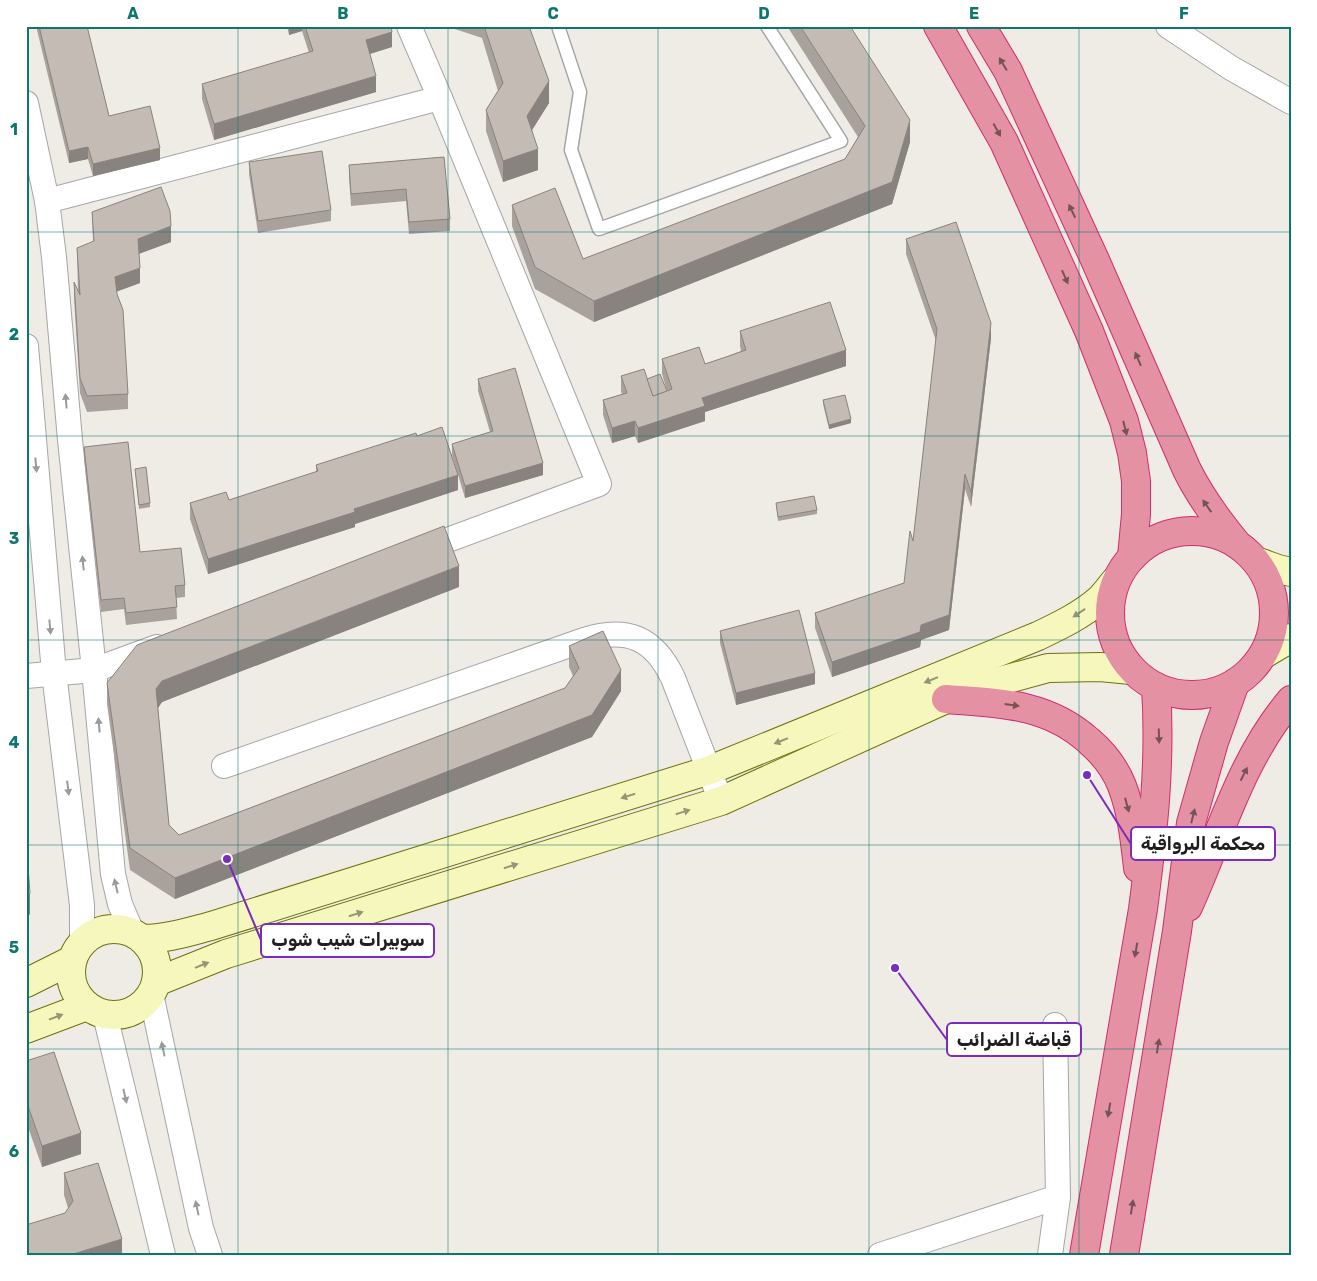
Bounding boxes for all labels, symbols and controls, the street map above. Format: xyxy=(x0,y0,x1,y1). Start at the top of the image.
text: A xyxy=(127,4,139,23)
text: B xyxy=(337,4,349,23)
text: C xyxy=(547,4,559,23)
text: D xyxy=(758,4,770,23)
text: E xyxy=(969,4,979,23)
text: F xyxy=(1179,4,1189,23)
one-way arrow xyxy=(999,57,1008,70)
text: 1 xyxy=(10,120,18,139)
one-way arrow xyxy=(993,122,1001,137)
one-way arrow xyxy=(1068,204,1076,218)
one-way arrow xyxy=(1061,270,1069,284)
text: 2 xyxy=(9,325,19,344)
one-way arrow xyxy=(1134,352,1142,366)
one-way arrow xyxy=(62,393,70,409)
one-way arrow xyxy=(1122,420,1130,435)
one-way arrow xyxy=(33,457,41,473)
one-way arrow xyxy=(1202,499,1212,513)
text: 3 xyxy=(9,529,19,548)
one-way arrow xyxy=(79,555,87,571)
one-way arrow xyxy=(1073,608,1086,618)
one-way arrow xyxy=(46,619,54,635)
one-way arrow xyxy=(924,676,938,684)
one-way arrow xyxy=(1004,702,1020,710)
one-way arrow xyxy=(95,717,103,733)
one-way arrow xyxy=(1155,728,1163,744)
text: 4 xyxy=(9,733,20,752)
one-way arrow xyxy=(773,737,788,745)
one-way arrow xyxy=(1240,766,1249,781)
one-way arrow xyxy=(64,780,72,796)
one-way arrow xyxy=(620,792,635,800)
one-way arrow xyxy=(1123,797,1131,812)
one-way arrow xyxy=(676,808,691,816)
one-way arrow xyxy=(1189,809,1197,824)
callout: محكمة البرواقية xyxy=(1131,827,1275,860)
text: محكمة البرواقية xyxy=(1141,833,1265,855)
one-way arrow xyxy=(504,861,519,869)
one-way arrow xyxy=(112,879,120,894)
one-way arrow xyxy=(349,910,364,918)
callout: سوبيرات شيب شوب xyxy=(261,924,434,957)
text: سوبيرات شيب شوب xyxy=(271,929,425,951)
text: 5 xyxy=(9,938,19,957)
one-way arrow xyxy=(1132,942,1140,958)
one-way arrow xyxy=(195,960,209,968)
one-way arrow xyxy=(49,1013,64,1021)
callout: قباضة الضرائب xyxy=(947,1023,1081,1056)
text: قباضة الضرائب xyxy=(957,1029,1071,1051)
one-way arrow xyxy=(1154,1038,1162,1054)
one-way arrow xyxy=(159,1042,167,1057)
one-way arrow xyxy=(121,1089,129,1104)
one-way arrow xyxy=(1104,1102,1112,1118)
text: 6 xyxy=(9,1142,19,1161)
one-way arrow xyxy=(1128,1198,1136,1214)
one-way arrow xyxy=(192,1200,200,1216)

